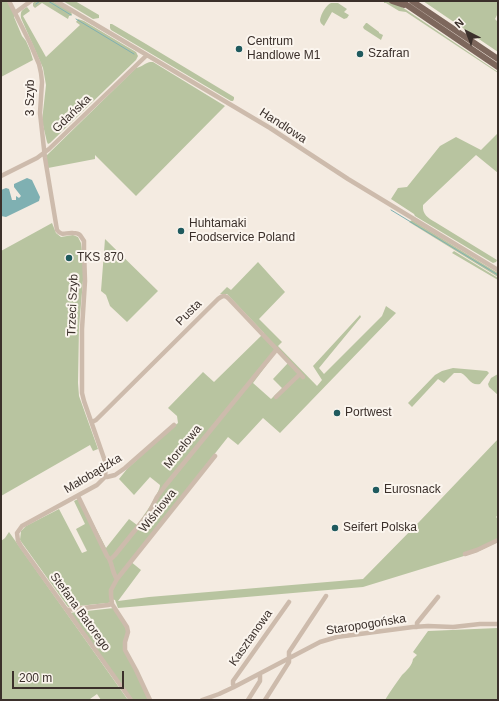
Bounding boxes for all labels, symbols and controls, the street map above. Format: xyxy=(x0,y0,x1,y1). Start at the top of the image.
north arrow xyxy=(447,12,487,52)
text: N xyxy=(452,16,466,30)
place label: Centrum Handlowe M1 xyxy=(247,35,320,63)
marker: Centrum Handlowe M1 xyxy=(234,44,244,54)
place label: Szafran xyxy=(368,47,409,61)
marker: Szafran xyxy=(355,49,365,59)
street label: 3 Szyb xyxy=(24,80,38,116)
street label: Gdańska xyxy=(50,92,94,136)
street label: Handlowa xyxy=(257,105,309,147)
place label: Huhtamaki Foodservice Poland xyxy=(189,217,295,245)
marker: Huhtamaki Foodservice Poland xyxy=(176,226,186,236)
place label: TKS 870 xyxy=(77,251,124,265)
marker: TKS 870 xyxy=(64,253,74,263)
street label: Trzeci Szyb xyxy=(65,274,81,336)
street label: Pusta xyxy=(173,297,205,329)
place label: Portwest xyxy=(345,406,392,420)
marker: Portwest xyxy=(332,408,342,418)
street label: Morelowa xyxy=(161,422,205,472)
street label: Małobądzka xyxy=(62,451,124,497)
place label: Eurosnack xyxy=(384,483,441,497)
marker: Eurosnack xyxy=(371,485,381,495)
street label: Wiśniowa xyxy=(136,487,180,535)
place label: Seifert Polska xyxy=(343,521,417,535)
marker: Seifert Polska xyxy=(330,523,340,533)
street label: Stefana Batorego xyxy=(47,570,113,654)
street label: Kasztanowa xyxy=(226,607,276,669)
street label: Staropogońska xyxy=(325,612,407,638)
scale bar xyxy=(14,663,126,689)
text: 200 m xyxy=(19,671,52,685)

